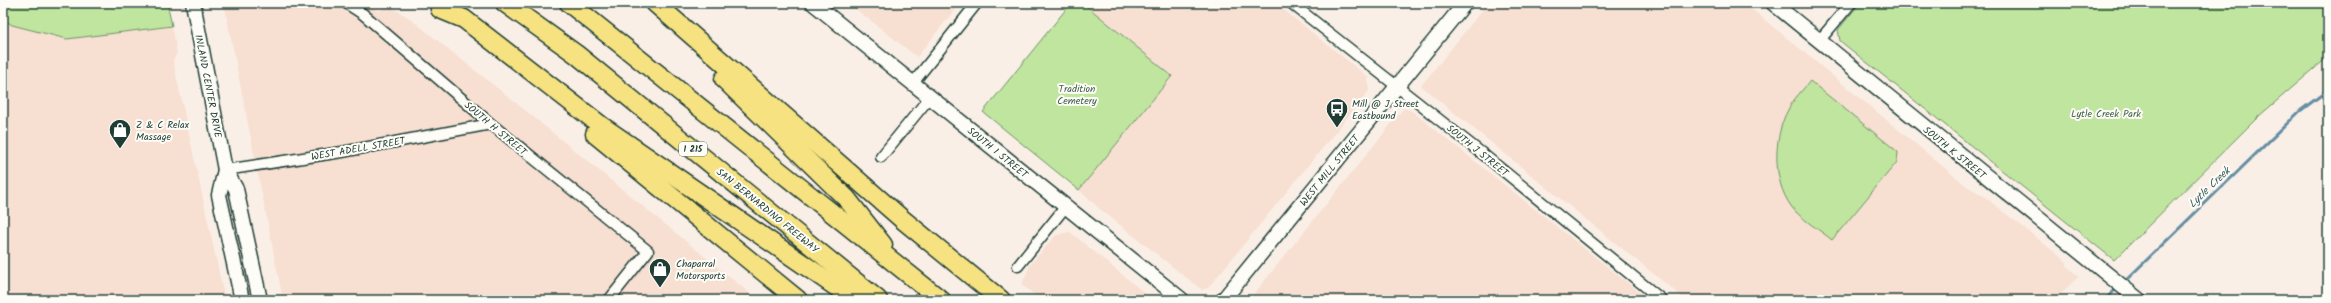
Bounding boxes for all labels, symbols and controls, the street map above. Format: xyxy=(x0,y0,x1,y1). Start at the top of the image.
street label: INLAND CENTER DRIVE xyxy=(190,33,226,140)
park label: Tradition Cemetery xyxy=(1057,81,1097,109)
bus stop icon: Mill @ J Street Eastbound xyxy=(1324,96,1350,129)
place label: Mill @ J Street Eastbound xyxy=(1352,96,1419,124)
street label: SOUTH H STREET xyxy=(460,98,532,161)
park label: Lytle Creek Park xyxy=(2071,106,2141,122)
shop icon: Z & C Relax Massage xyxy=(107,117,133,150)
place label: Z & C Relax Massage xyxy=(136,117,190,145)
street label: SOUTH J STREET xyxy=(1443,121,1513,182)
street label: SOUTH K STREET xyxy=(1919,122,1991,184)
street label: SOUTH I STREET xyxy=(964,123,1032,183)
street label: WEST MILL STREET xyxy=(1296,130,1365,210)
street label: WEST ADELL STREET xyxy=(310,133,408,165)
road number: I 215 xyxy=(679,142,707,156)
water label: Lytle Creek xyxy=(2184,162,2236,213)
street label: SAN BERNARDINO FREEWAY xyxy=(713,164,823,258)
shop icon: Chaparral Motorsports xyxy=(647,256,673,289)
place label: Chaparral Motorsports xyxy=(676,256,726,284)

